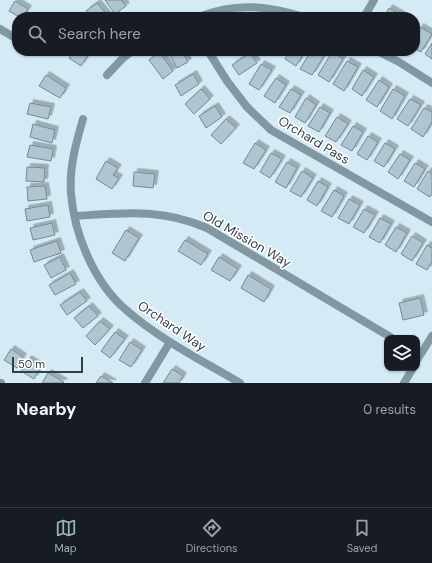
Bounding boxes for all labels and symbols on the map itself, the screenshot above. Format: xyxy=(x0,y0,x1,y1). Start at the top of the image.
street label: Orchard Pass xyxy=(275,112,353,168)
street label: Old Mission Way xyxy=(200,207,294,271)
street label: Orchard Way xyxy=(135,297,209,355)
scale bar xyxy=(12,355,83,374)

